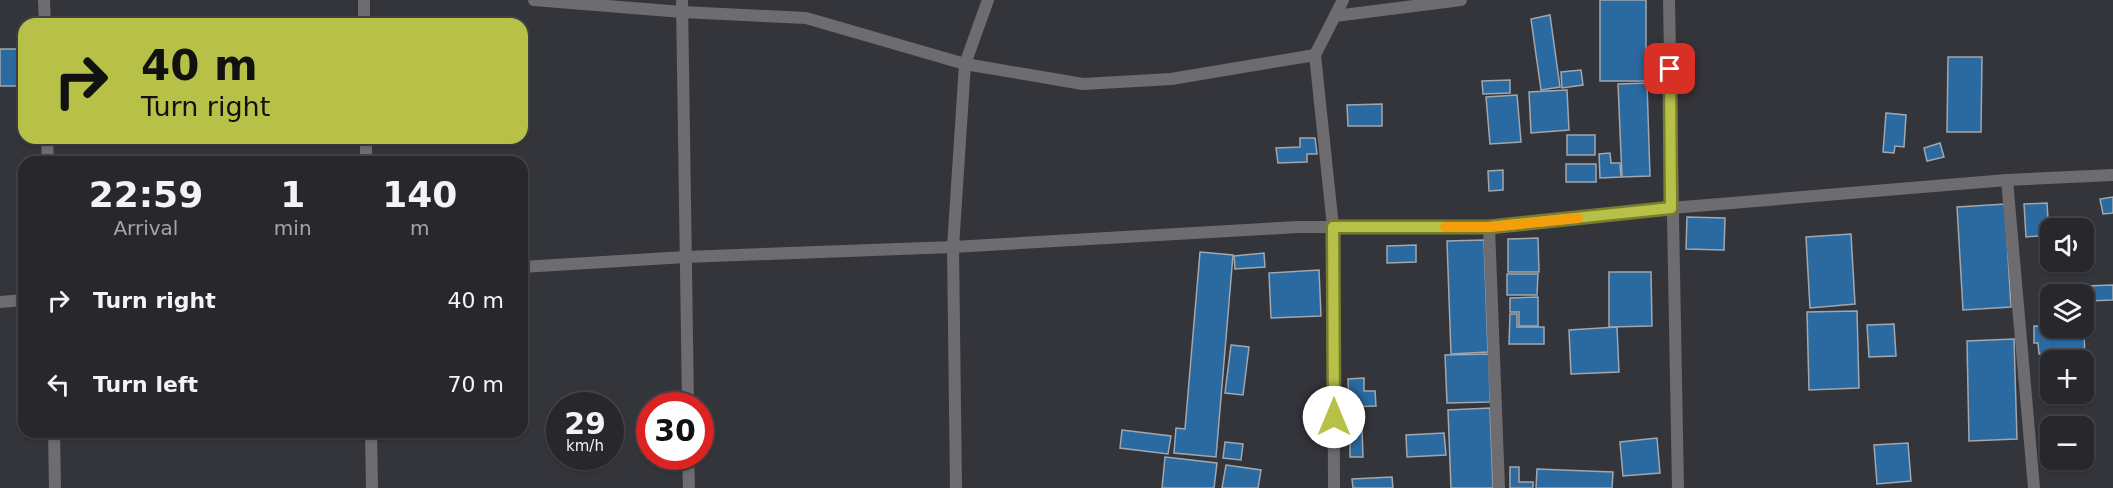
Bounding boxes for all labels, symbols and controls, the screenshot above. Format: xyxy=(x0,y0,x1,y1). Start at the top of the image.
text: 40 m xyxy=(141,41,258,90)
icon: right xyxy=(42,42,120,120)
pin xyxy=(1644,43,1695,94)
icon: arrive xyxy=(1653,52,1686,85)
text: Turn right xyxy=(141,91,270,122)
text: 22:59 xyxy=(89,174,203,215)
text: 1 xyxy=(280,174,305,215)
text: 140 xyxy=(382,174,457,215)
text: Arrival xyxy=(113,216,178,240)
text: min xyxy=(274,216,312,240)
text: m xyxy=(410,216,430,240)
map controls xyxy=(2040,218,2094,470)
button: sound xyxy=(2040,218,2094,272)
icon: right xyxy=(42,284,75,317)
button: layers xyxy=(2040,284,2094,338)
text: Turn right xyxy=(93,288,216,313)
text: 40 m xyxy=(448,288,504,313)
button: + xyxy=(2040,350,2094,404)
icon: left xyxy=(42,368,75,401)
text: Turn left xyxy=(93,372,198,397)
text: 70 m xyxy=(448,372,504,397)
position arrow xyxy=(1302,385,1366,449)
speed limit sign: 30 xyxy=(636,392,714,470)
text: 29 xyxy=(564,406,606,441)
button: − xyxy=(2040,416,2094,470)
text: km/h xyxy=(566,437,604,455)

